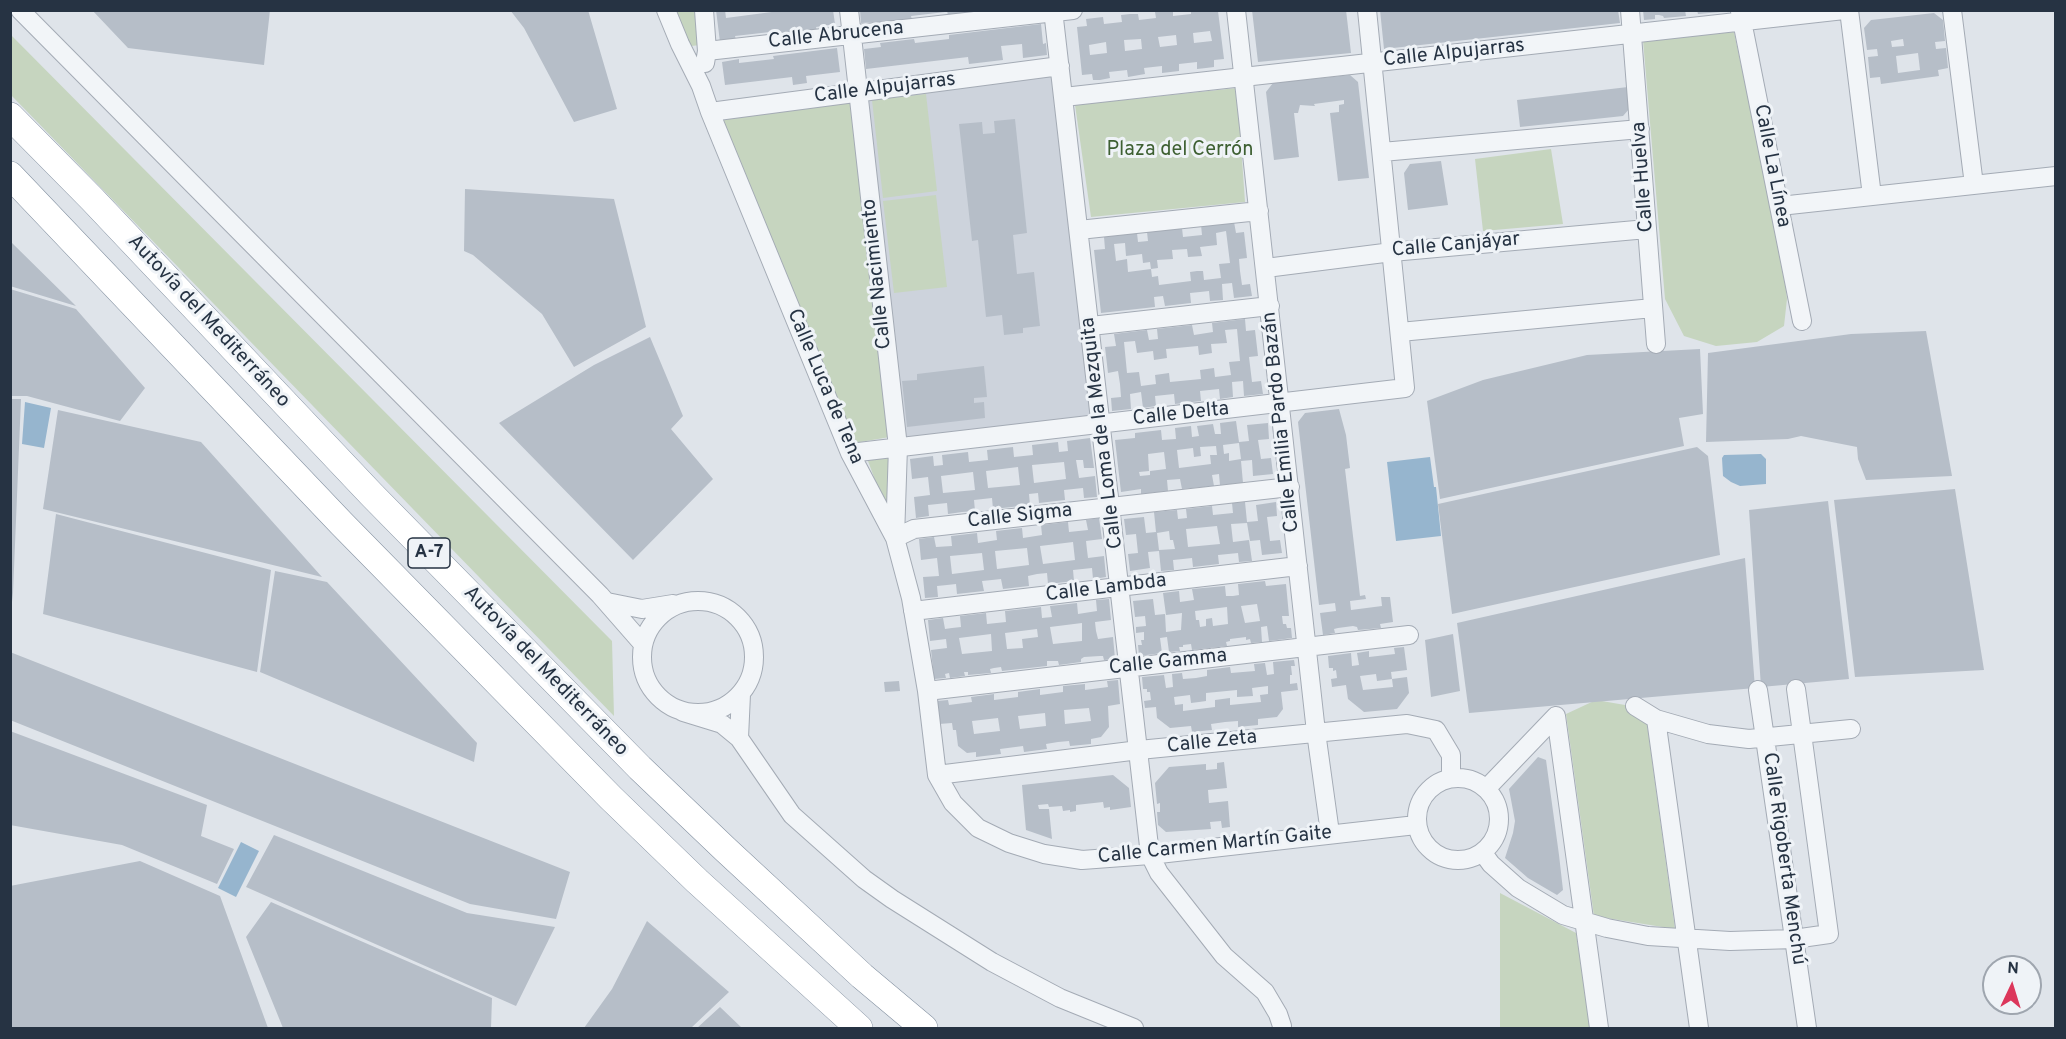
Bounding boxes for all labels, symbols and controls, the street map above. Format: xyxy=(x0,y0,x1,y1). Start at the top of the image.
street label: Calle Abrucena xyxy=(767,17,905,55)
street label: Calle Alpujarras xyxy=(1382,35,1526,73)
street label: Calle Alpujarras xyxy=(813,68,957,110)
street label: Calle La Línea xyxy=(1747,102,1795,230)
street label: Calle Huelva xyxy=(1628,121,1660,233)
park label: Plaza del Cerrón xyxy=(1107,139,1253,163)
street label: Calle Nacimiento xyxy=(858,198,898,350)
street label: Calle Canjáyar xyxy=(1391,228,1521,264)
street label: Autovía del Mediterráneo xyxy=(122,231,294,413)
street label: Calle Luca de Tena xyxy=(780,306,868,468)
street label: Calle Emilia Pardo Bazán xyxy=(1258,310,1306,534)
street label: Calle Loma de la Mezquita xyxy=(1077,316,1129,550)
street label: Calle Delta xyxy=(1132,398,1230,432)
street label: Calle Sigma xyxy=(966,500,1074,534)
road number: A-7 xyxy=(408,538,450,568)
street label: Calle Lambda xyxy=(1044,570,1168,608)
street label: Autovía del Mediterráneo xyxy=(457,582,633,762)
street label: Calle Gamma xyxy=(1108,645,1228,681)
street label: Calle Zeta xyxy=(1166,726,1258,760)
street label: Calle Rigoberta Menchú xyxy=(1756,751,1810,967)
street label: Calle Carmen Martín Gaite xyxy=(1097,822,1333,870)
north arrow xyxy=(1982,955,2042,1015)
text: N xyxy=(2007,959,2020,979)

